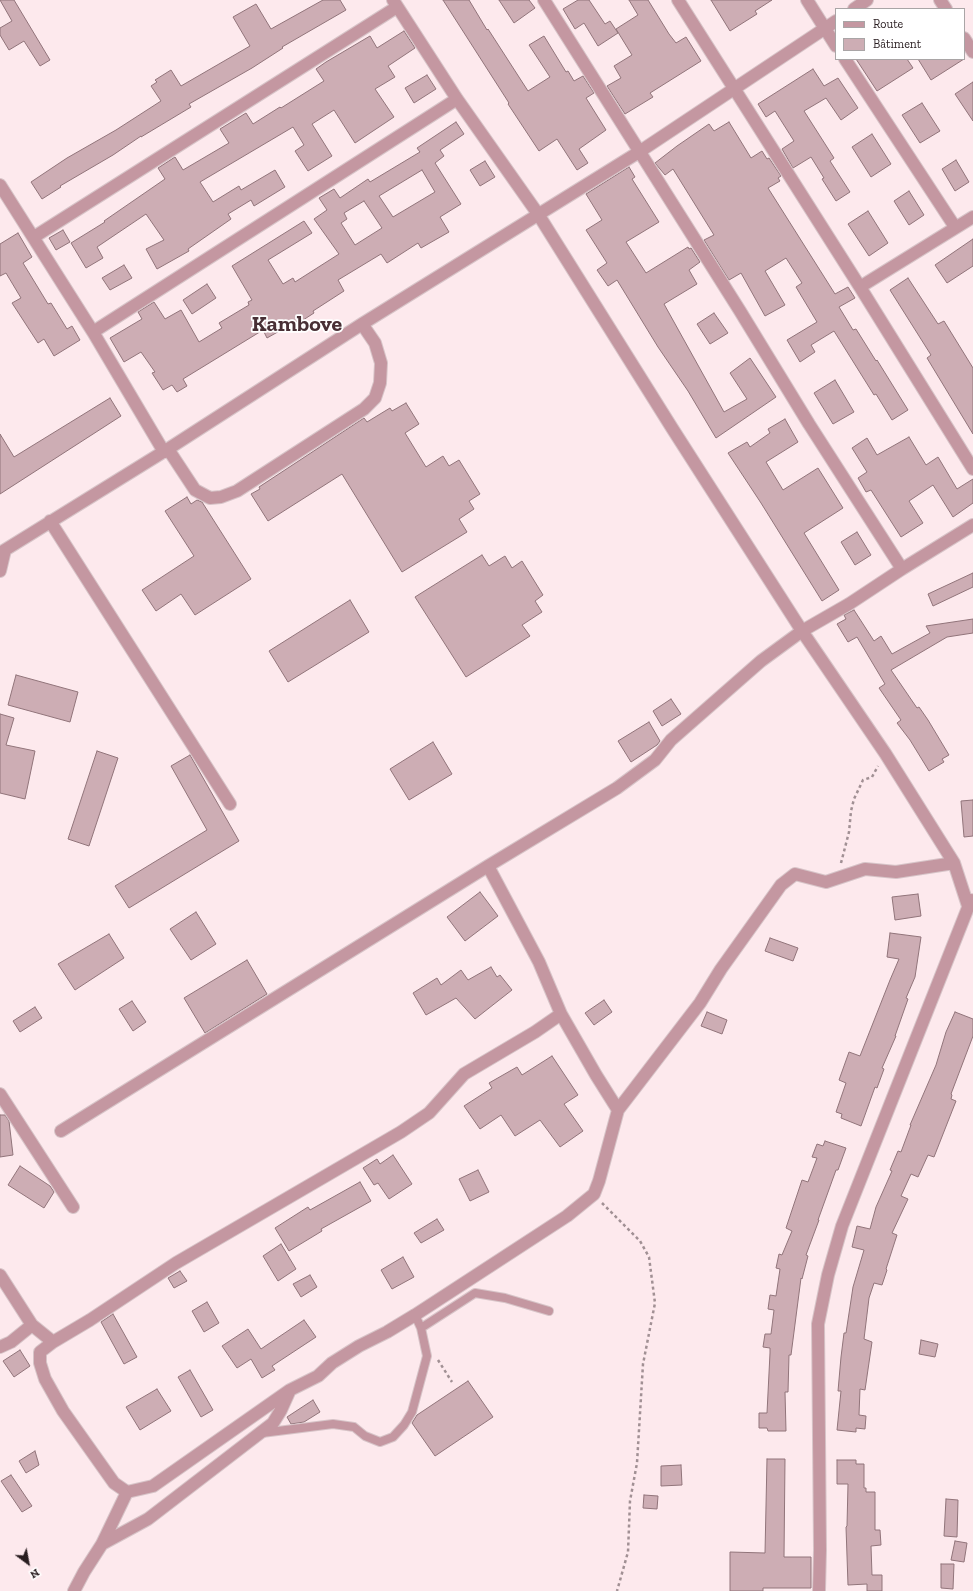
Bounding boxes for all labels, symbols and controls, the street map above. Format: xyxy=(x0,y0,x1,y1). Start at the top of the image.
legend xyxy=(835,8,965,60)
text: Route xyxy=(873,17,903,31)
text: Bâtiment xyxy=(873,37,921,51)
district label: Kambove xyxy=(252,312,342,338)
north arrow xyxy=(8,1543,48,1583)
text: N xyxy=(28,1566,42,1581)

